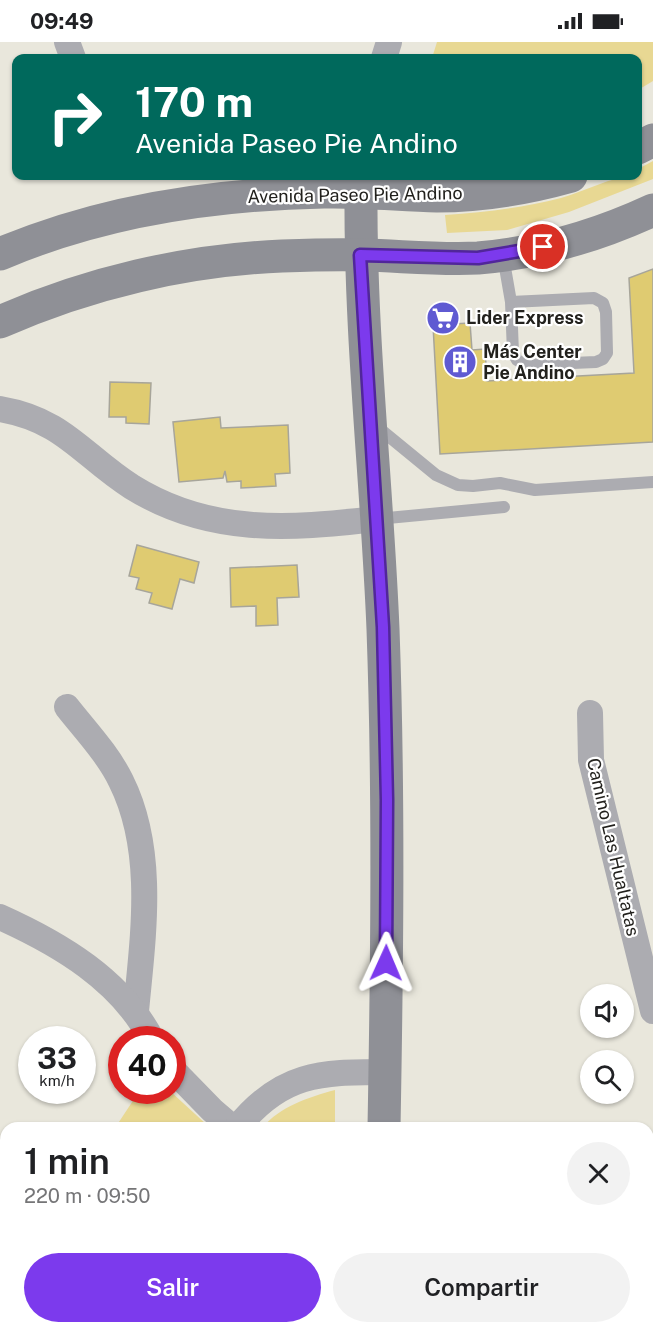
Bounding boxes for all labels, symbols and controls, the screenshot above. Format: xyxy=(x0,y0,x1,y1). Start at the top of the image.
text: 09:49 xyxy=(30,8,93,34)
text: 170 m xyxy=(135,77,253,126)
icon: right xyxy=(36,78,114,156)
text: Avenida Paseo Pie Andino xyxy=(135,127,458,159)
street label: Avenida Paseo Pie Andino xyxy=(247,182,463,207)
pin xyxy=(517,221,568,272)
icon: arrive xyxy=(526,230,559,263)
supermarket icon: Lider Express xyxy=(425,300,461,336)
place label: Lider Express xyxy=(466,307,584,328)
place label: Más Center Pie Andino xyxy=(483,341,582,383)
building icon: Más Center Pie Andino xyxy=(442,344,478,380)
street label: Camino Las Hualtatas xyxy=(583,756,644,938)
position arrow xyxy=(354,931,418,995)
map controls xyxy=(580,984,634,1104)
button: sound xyxy=(580,984,634,1038)
speed limit sign: 40 xyxy=(108,1026,186,1104)
text: 33 xyxy=(37,1040,77,1076)
button: search xyxy=(580,1050,634,1104)
text: km/h xyxy=(39,1072,75,1089)
text: 1 min xyxy=(24,1140,110,1182)
button: close xyxy=(567,1142,630,1205)
text: 220 m · 09:50 xyxy=(24,1184,151,1208)
button: Salir xyxy=(24,1253,321,1322)
button: Compartir xyxy=(333,1253,630,1322)

